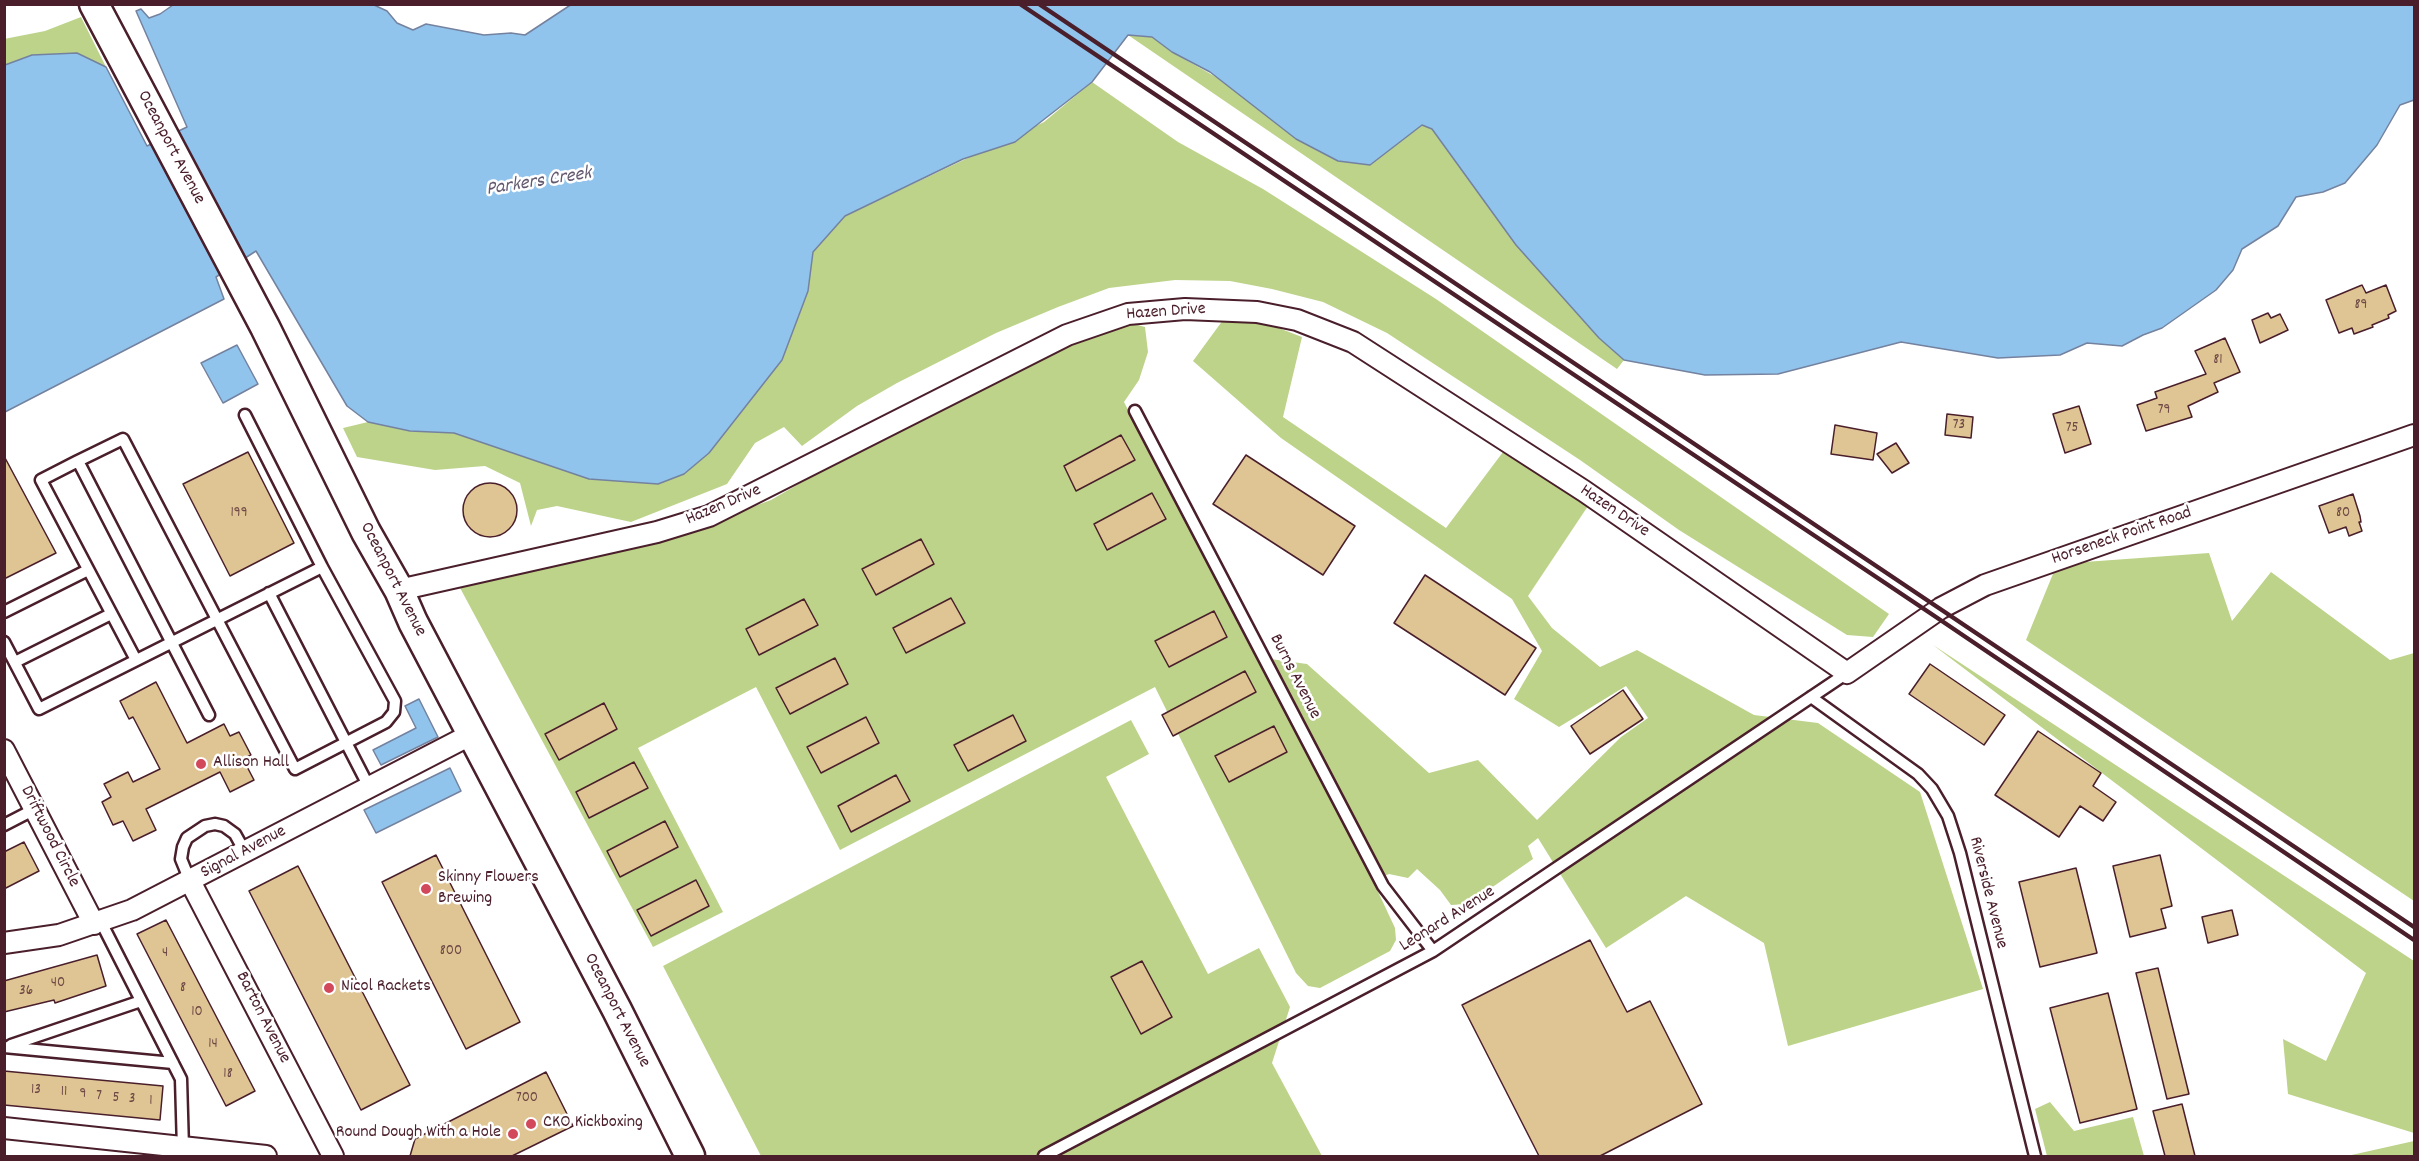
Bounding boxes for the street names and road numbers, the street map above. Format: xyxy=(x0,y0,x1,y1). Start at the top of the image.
street label: Oceanport Avenue xyxy=(131,88,209,208)
street label: Hazen Drive xyxy=(1126,299,1206,327)
street label: Hazen Drive xyxy=(683,481,765,531)
street label: Hazen Drive xyxy=(1575,481,1653,543)
street label: Horseneck Point Road xyxy=(2049,503,2195,571)
street label: Oceanport Avenue xyxy=(354,519,430,641)
street label: Burns Avenue xyxy=(1263,631,1325,723)
street label: Driftwood Circle xyxy=(14,783,84,891)
street label: Signal Avenue xyxy=(198,822,290,884)
street label: Riverside Avenue xyxy=(1963,835,2011,951)
street label: Leonard Avenue xyxy=(1396,882,1500,958)
street label: Oceanport Avenue xyxy=(578,950,654,1072)
street label: Barton Avenue xyxy=(230,969,294,1067)

